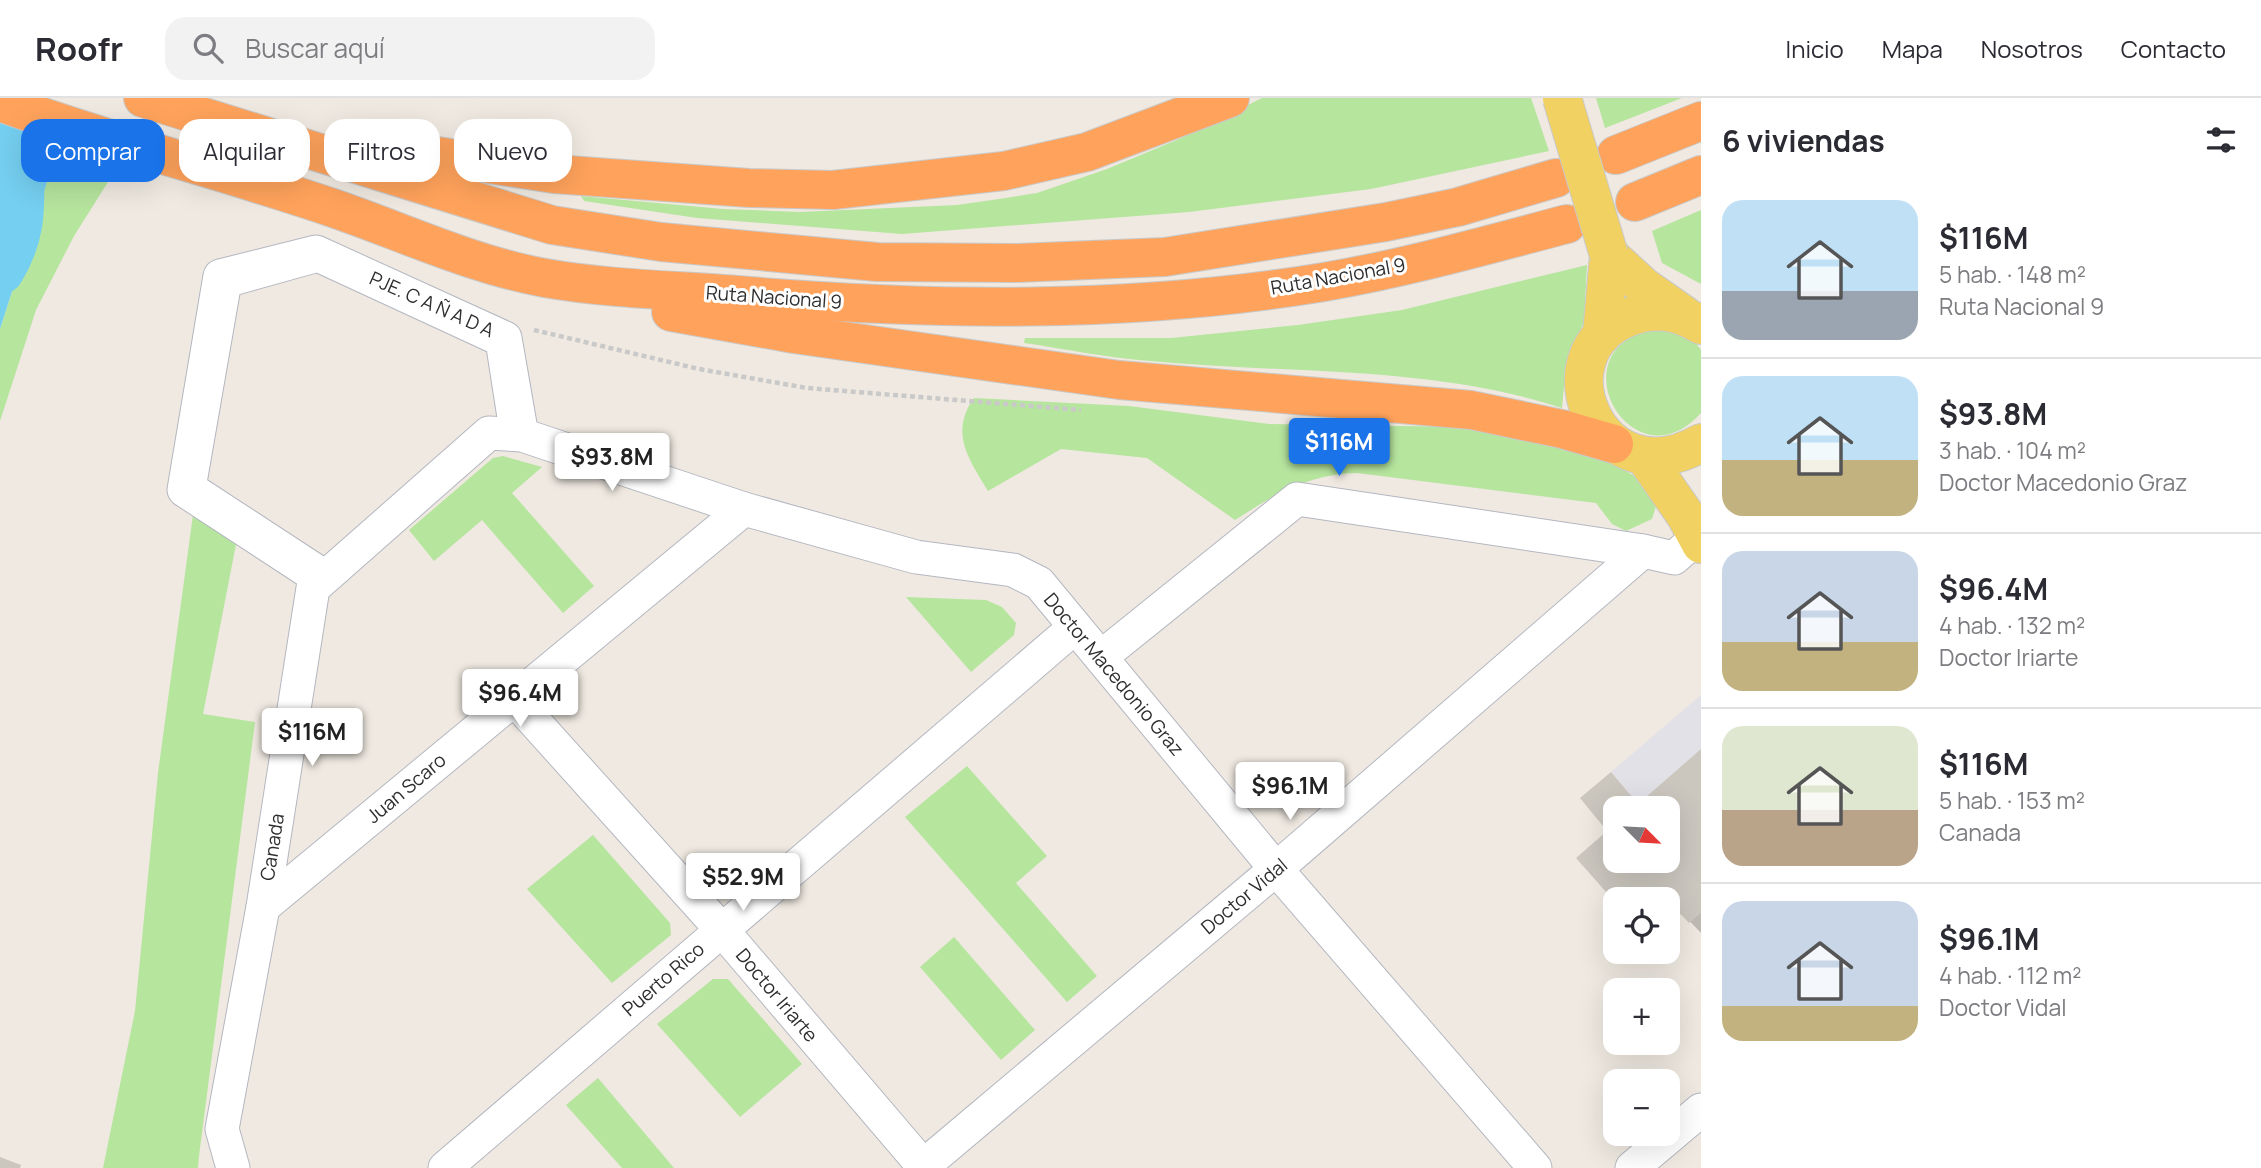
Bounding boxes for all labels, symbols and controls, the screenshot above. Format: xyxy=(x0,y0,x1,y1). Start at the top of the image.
search box xyxy=(165,17,655,80)
text: Roofr xyxy=(35,26,123,71)
icon: search xyxy=(189,29,227,67)
text: Buscar aquí xyxy=(245,30,385,66)
text: Inicio xyxy=(1786,32,1844,65)
text: Mapa xyxy=(1882,32,1943,65)
text: Nosotros xyxy=(1981,32,2083,65)
text: Contacto xyxy=(2121,32,2226,65)
chip: Comprar xyxy=(21,119,165,182)
chip: Alquilar xyxy=(179,119,310,182)
chip: Filtros xyxy=(324,119,440,182)
chip: Nuevo xyxy=(454,119,572,182)
text: 6 viviendas xyxy=(1722,120,1885,161)
icon: filters xyxy=(2202,121,2240,159)
text: $116M xyxy=(1939,217,2028,258)
icon: home xyxy=(1778,228,1862,312)
street label: Ruta Nacional 9 xyxy=(1268,251,1408,301)
text: 5 hab. · 148 m² xyxy=(1939,258,2086,290)
street label: PJE. C A Ñ A D A xyxy=(366,265,498,343)
street label: Ruta Nacional 9 xyxy=(705,279,843,315)
text: Ruta Nacional 9 xyxy=(1939,290,2104,322)
text: $93.8M xyxy=(1939,393,2047,434)
icon: home xyxy=(1778,404,1862,488)
pin: $116M xyxy=(1290,418,1388,478)
text: $116M xyxy=(1305,425,1373,457)
pin: $93.8M xyxy=(555,434,669,493)
text: 3 hab. · 104 m² xyxy=(1939,434,2086,466)
text: $93.8M xyxy=(571,440,653,472)
text: Doctor Macedonio Graz xyxy=(1939,466,2187,498)
text: $96.4M xyxy=(1939,568,2048,609)
icon: home xyxy=(1778,579,1862,663)
street label: Doctor Macedonio Graz xyxy=(1038,587,1190,761)
text: 4 hab. · 132 m² xyxy=(1939,609,2085,641)
text: Doctor Iriarte xyxy=(1939,641,2078,673)
pin: $96.4M xyxy=(463,670,577,729)
text: $96.4M xyxy=(478,676,562,708)
pin: $116M xyxy=(263,708,361,768)
text: $116M xyxy=(278,715,346,747)
text: $116M xyxy=(1939,743,2028,784)
street label: Juan Scaro xyxy=(361,747,451,829)
icon: home xyxy=(1778,754,1862,838)
pin: $96.1M xyxy=(1233,762,1347,822)
text: $96.1M xyxy=(1252,769,1329,801)
text: 5 hab. · 153 m² xyxy=(1939,784,2085,816)
north arrow xyxy=(1603,796,1680,873)
map controls xyxy=(1603,796,1680,1146)
street label: Canada xyxy=(254,811,290,883)
text: Canada xyxy=(1939,816,2021,848)
street label: Doctor Vidal xyxy=(1195,852,1293,940)
pin: $52.9M xyxy=(686,854,800,913)
text: $52.9M xyxy=(702,860,784,892)
button: locate xyxy=(1603,887,1680,964)
text: $96.1M xyxy=(1939,918,2039,959)
icon: home xyxy=(1778,929,1862,1013)
street label: Puerto Rico xyxy=(616,936,710,1022)
street label: Doctor Iriarte xyxy=(730,943,824,1047)
text: 4 hab. · 112 m² xyxy=(1939,959,2081,991)
button: + xyxy=(1603,978,1680,1055)
text: Doctor Vidal xyxy=(1939,991,2067,1023)
button: − xyxy=(1603,1069,1680,1146)

